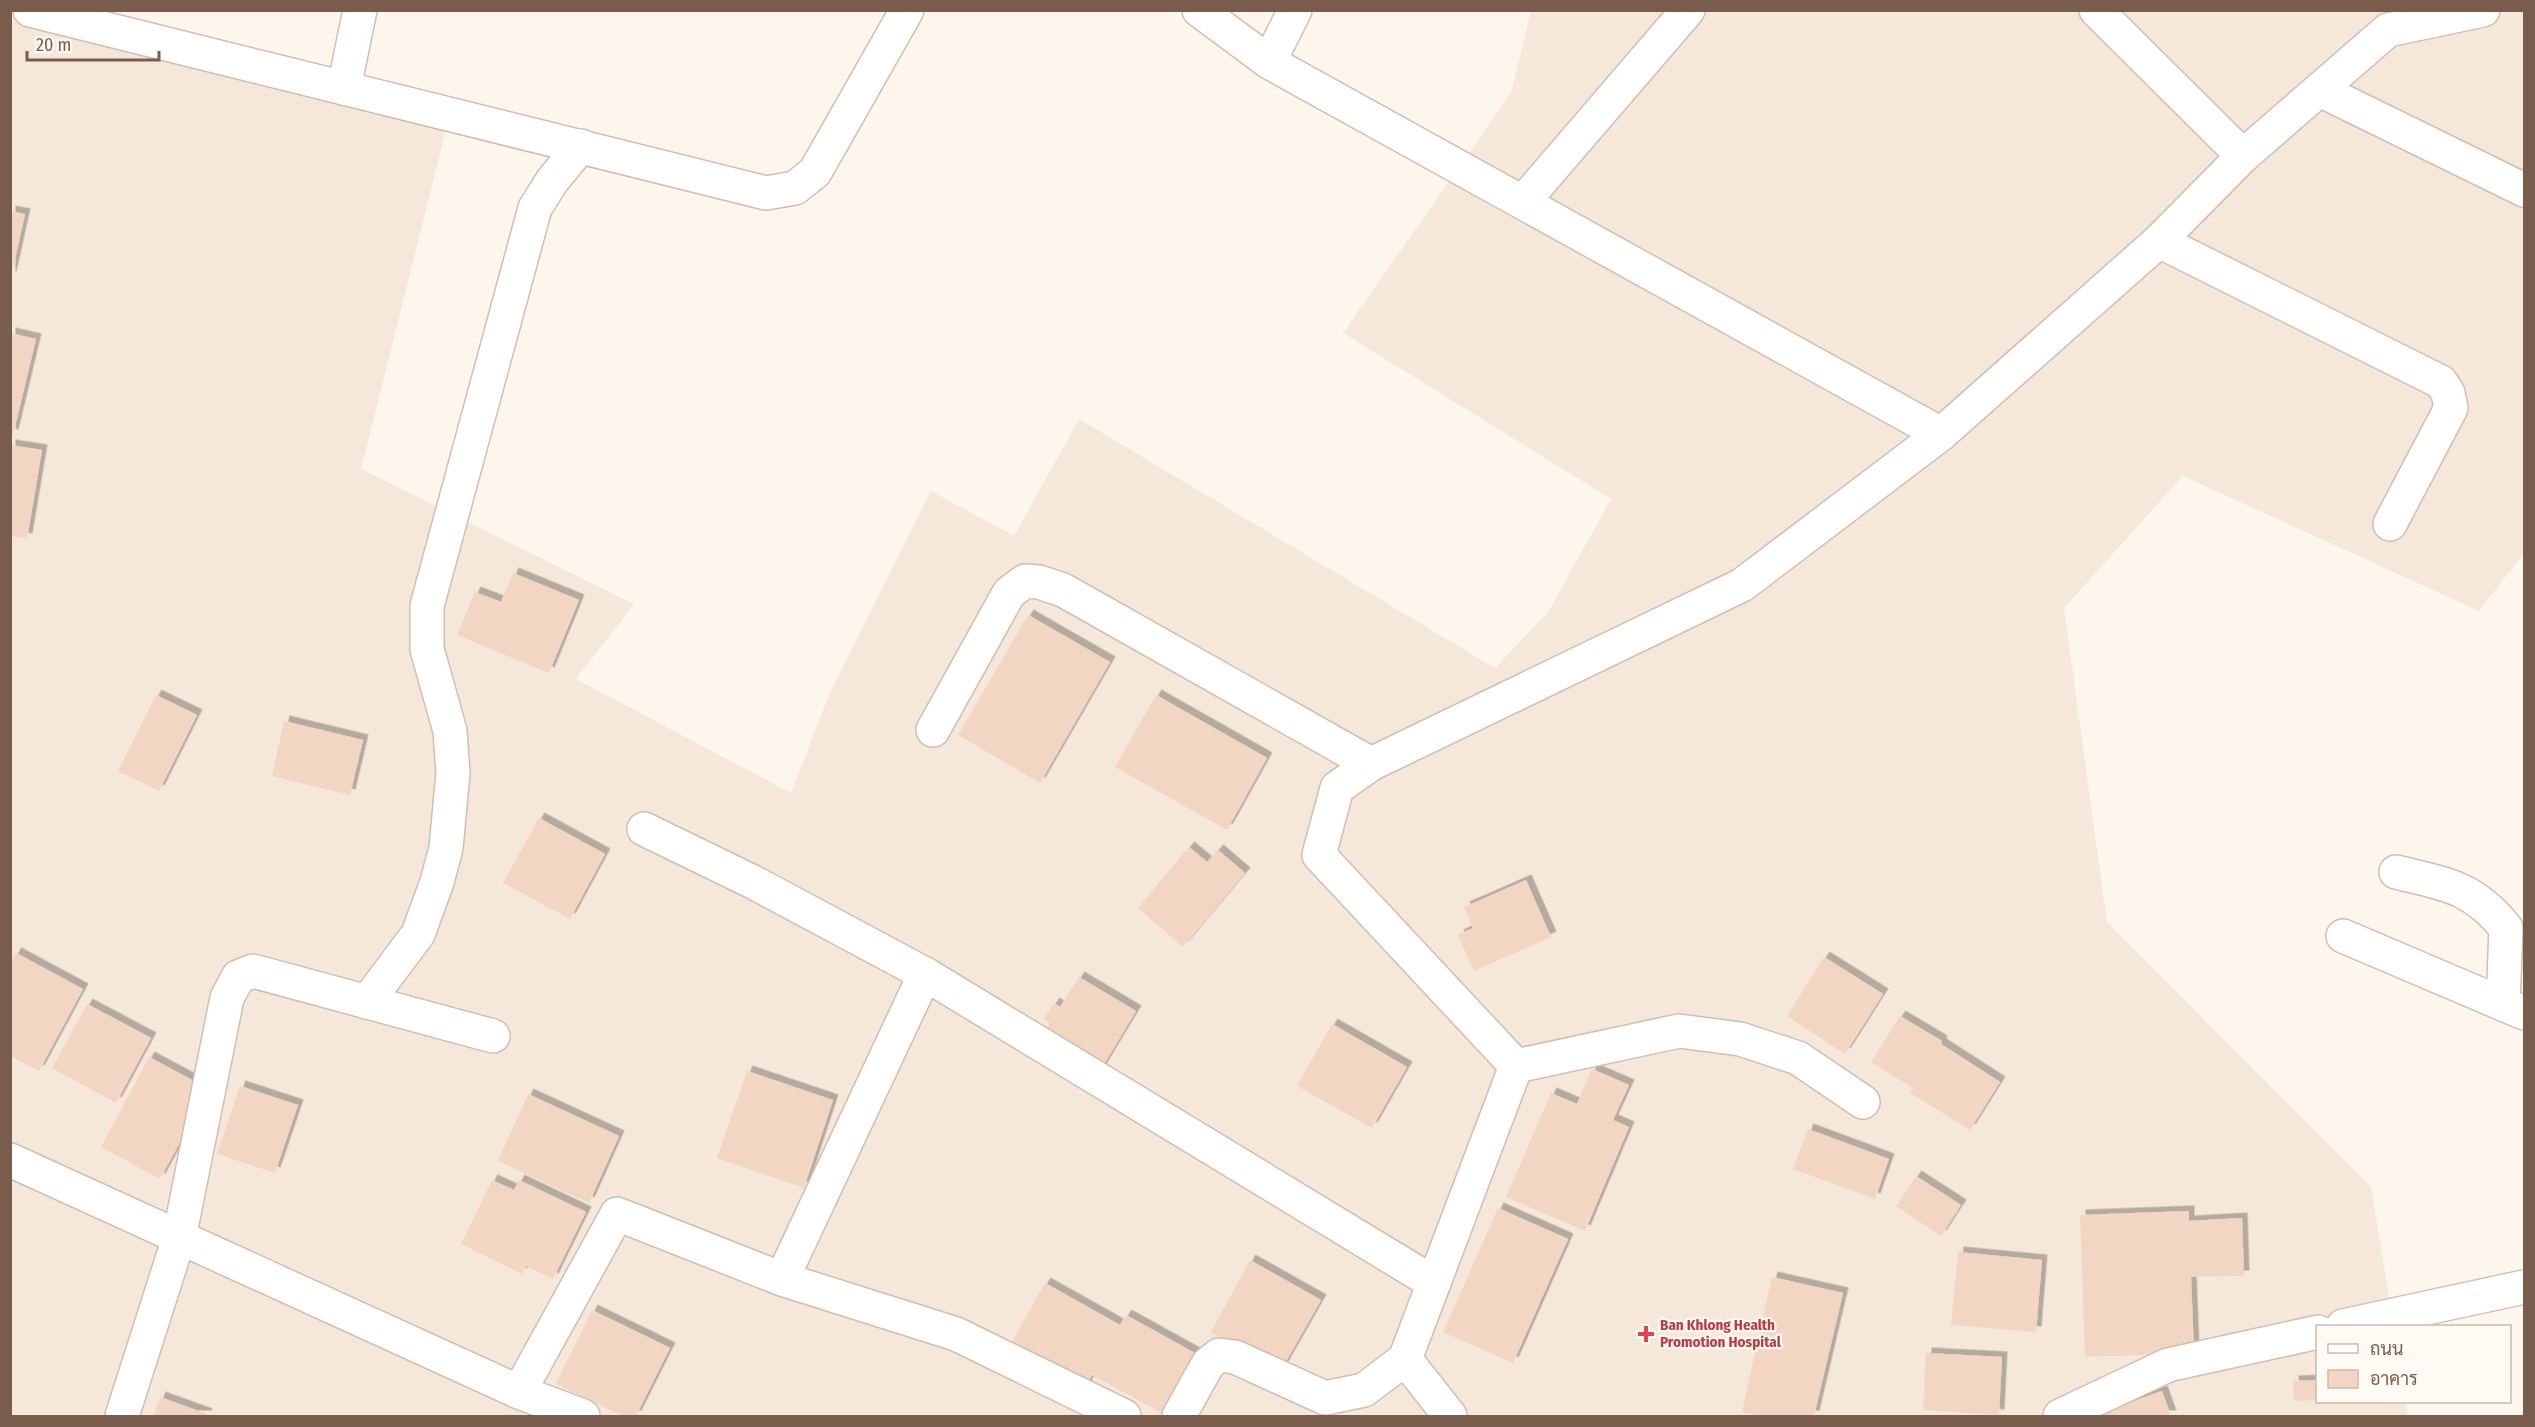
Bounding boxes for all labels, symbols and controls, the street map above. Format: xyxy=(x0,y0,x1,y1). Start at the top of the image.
scale bar xyxy=(27,24,159,62)
text: 20 m xyxy=(36,34,71,56)
place label: Ban Khlong Health Promotion Hospital xyxy=(1660,1316,1782,1351)
marker: Ban Khlong Health Promotion Hospital xyxy=(1637,1325,1655,1343)
legend xyxy=(2316,1325,2511,1403)
text: ถนน xyxy=(2370,1338,2403,1360)
text: อาคาร xyxy=(2370,1368,2418,1390)

